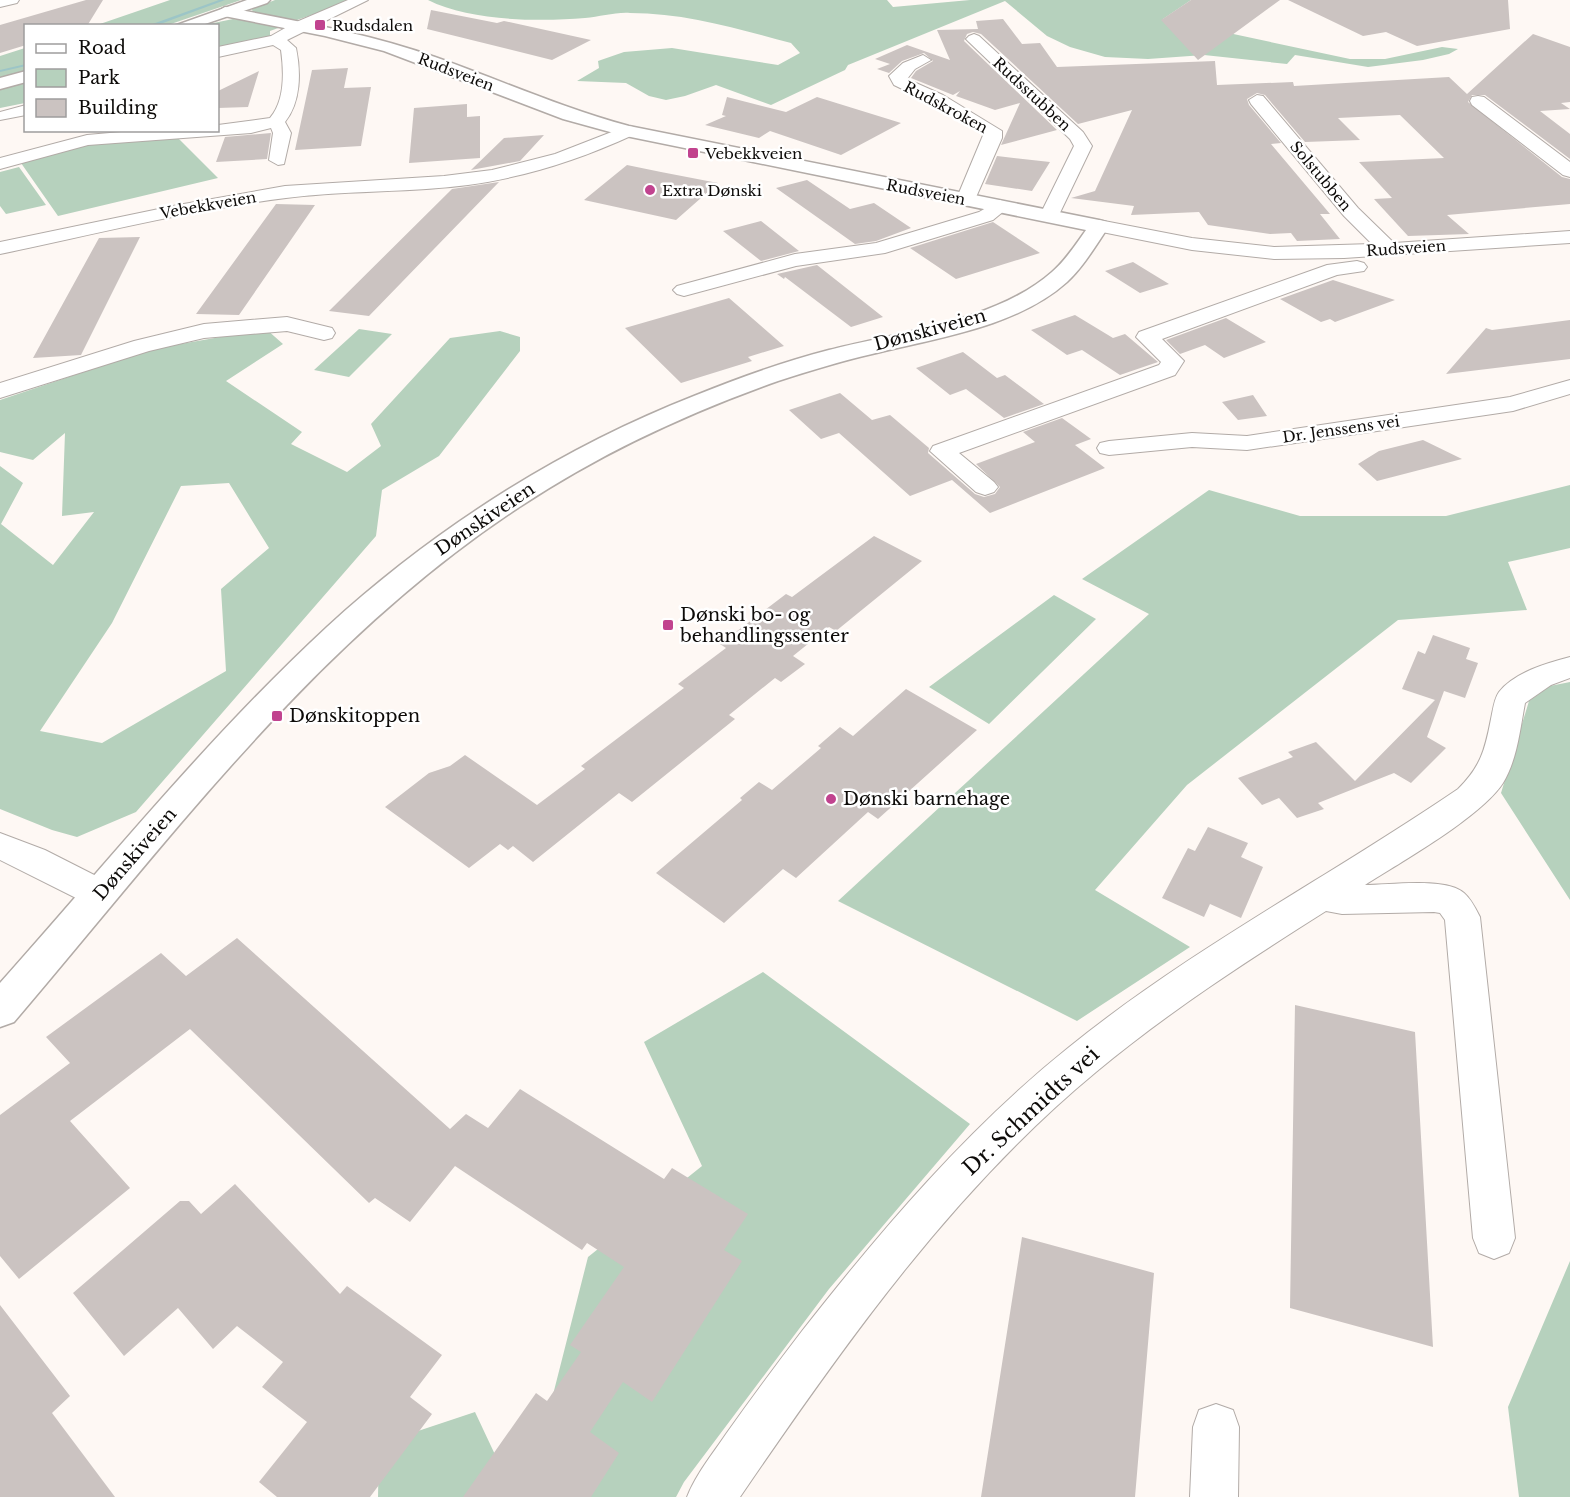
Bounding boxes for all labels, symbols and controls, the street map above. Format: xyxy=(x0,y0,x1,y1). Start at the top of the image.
place label: Rudsdalen xyxy=(332,16,413,35)
marker: Rudsdalen xyxy=(313,18,327,32)
legend xyxy=(24,24,219,132)
text: Road xyxy=(78,37,126,59)
street label: Rudsveien xyxy=(415,49,497,95)
street label: Rudsstubben xyxy=(989,53,1075,135)
text: Park xyxy=(78,67,120,89)
street label: Rudskroken xyxy=(901,77,991,137)
text: Building xyxy=(78,97,157,119)
street label: Solstubben xyxy=(1286,137,1356,215)
place label: Vebekkveien xyxy=(704,144,802,163)
marker: Vebekkveien xyxy=(686,146,700,160)
street label: Rudsveien xyxy=(885,175,967,209)
place label: Extra Dønski xyxy=(662,181,762,200)
marker: Extra Dønski xyxy=(643,183,657,197)
street label: Vebekkveien xyxy=(157,187,258,223)
street label: Rudsveien xyxy=(1365,236,1447,260)
street label: Dønskiveien xyxy=(872,304,988,356)
street label: Dr. Jenssens vei xyxy=(1281,411,1401,447)
street label: Dønskiveien xyxy=(431,478,539,560)
place label: Dønski bo- og behandlingssenter xyxy=(679,604,849,647)
marker: Dønski bo- og behandlingssenter xyxy=(661,618,675,632)
place label: Dønskitoppen xyxy=(289,705,420,727)
marker: Dønskitoppen xyxy=(270,709,284,723)
place label: Dønski barnehage xyxy=(843,788,1010,810)
marker: Dønski barnehage xyxy=(824,792,838,806)
street label: Dønskiveien xyxy=(89,803,181,905)
street label: Dr. Schmidts vei xyxy=(957,1041,1105,1181)

